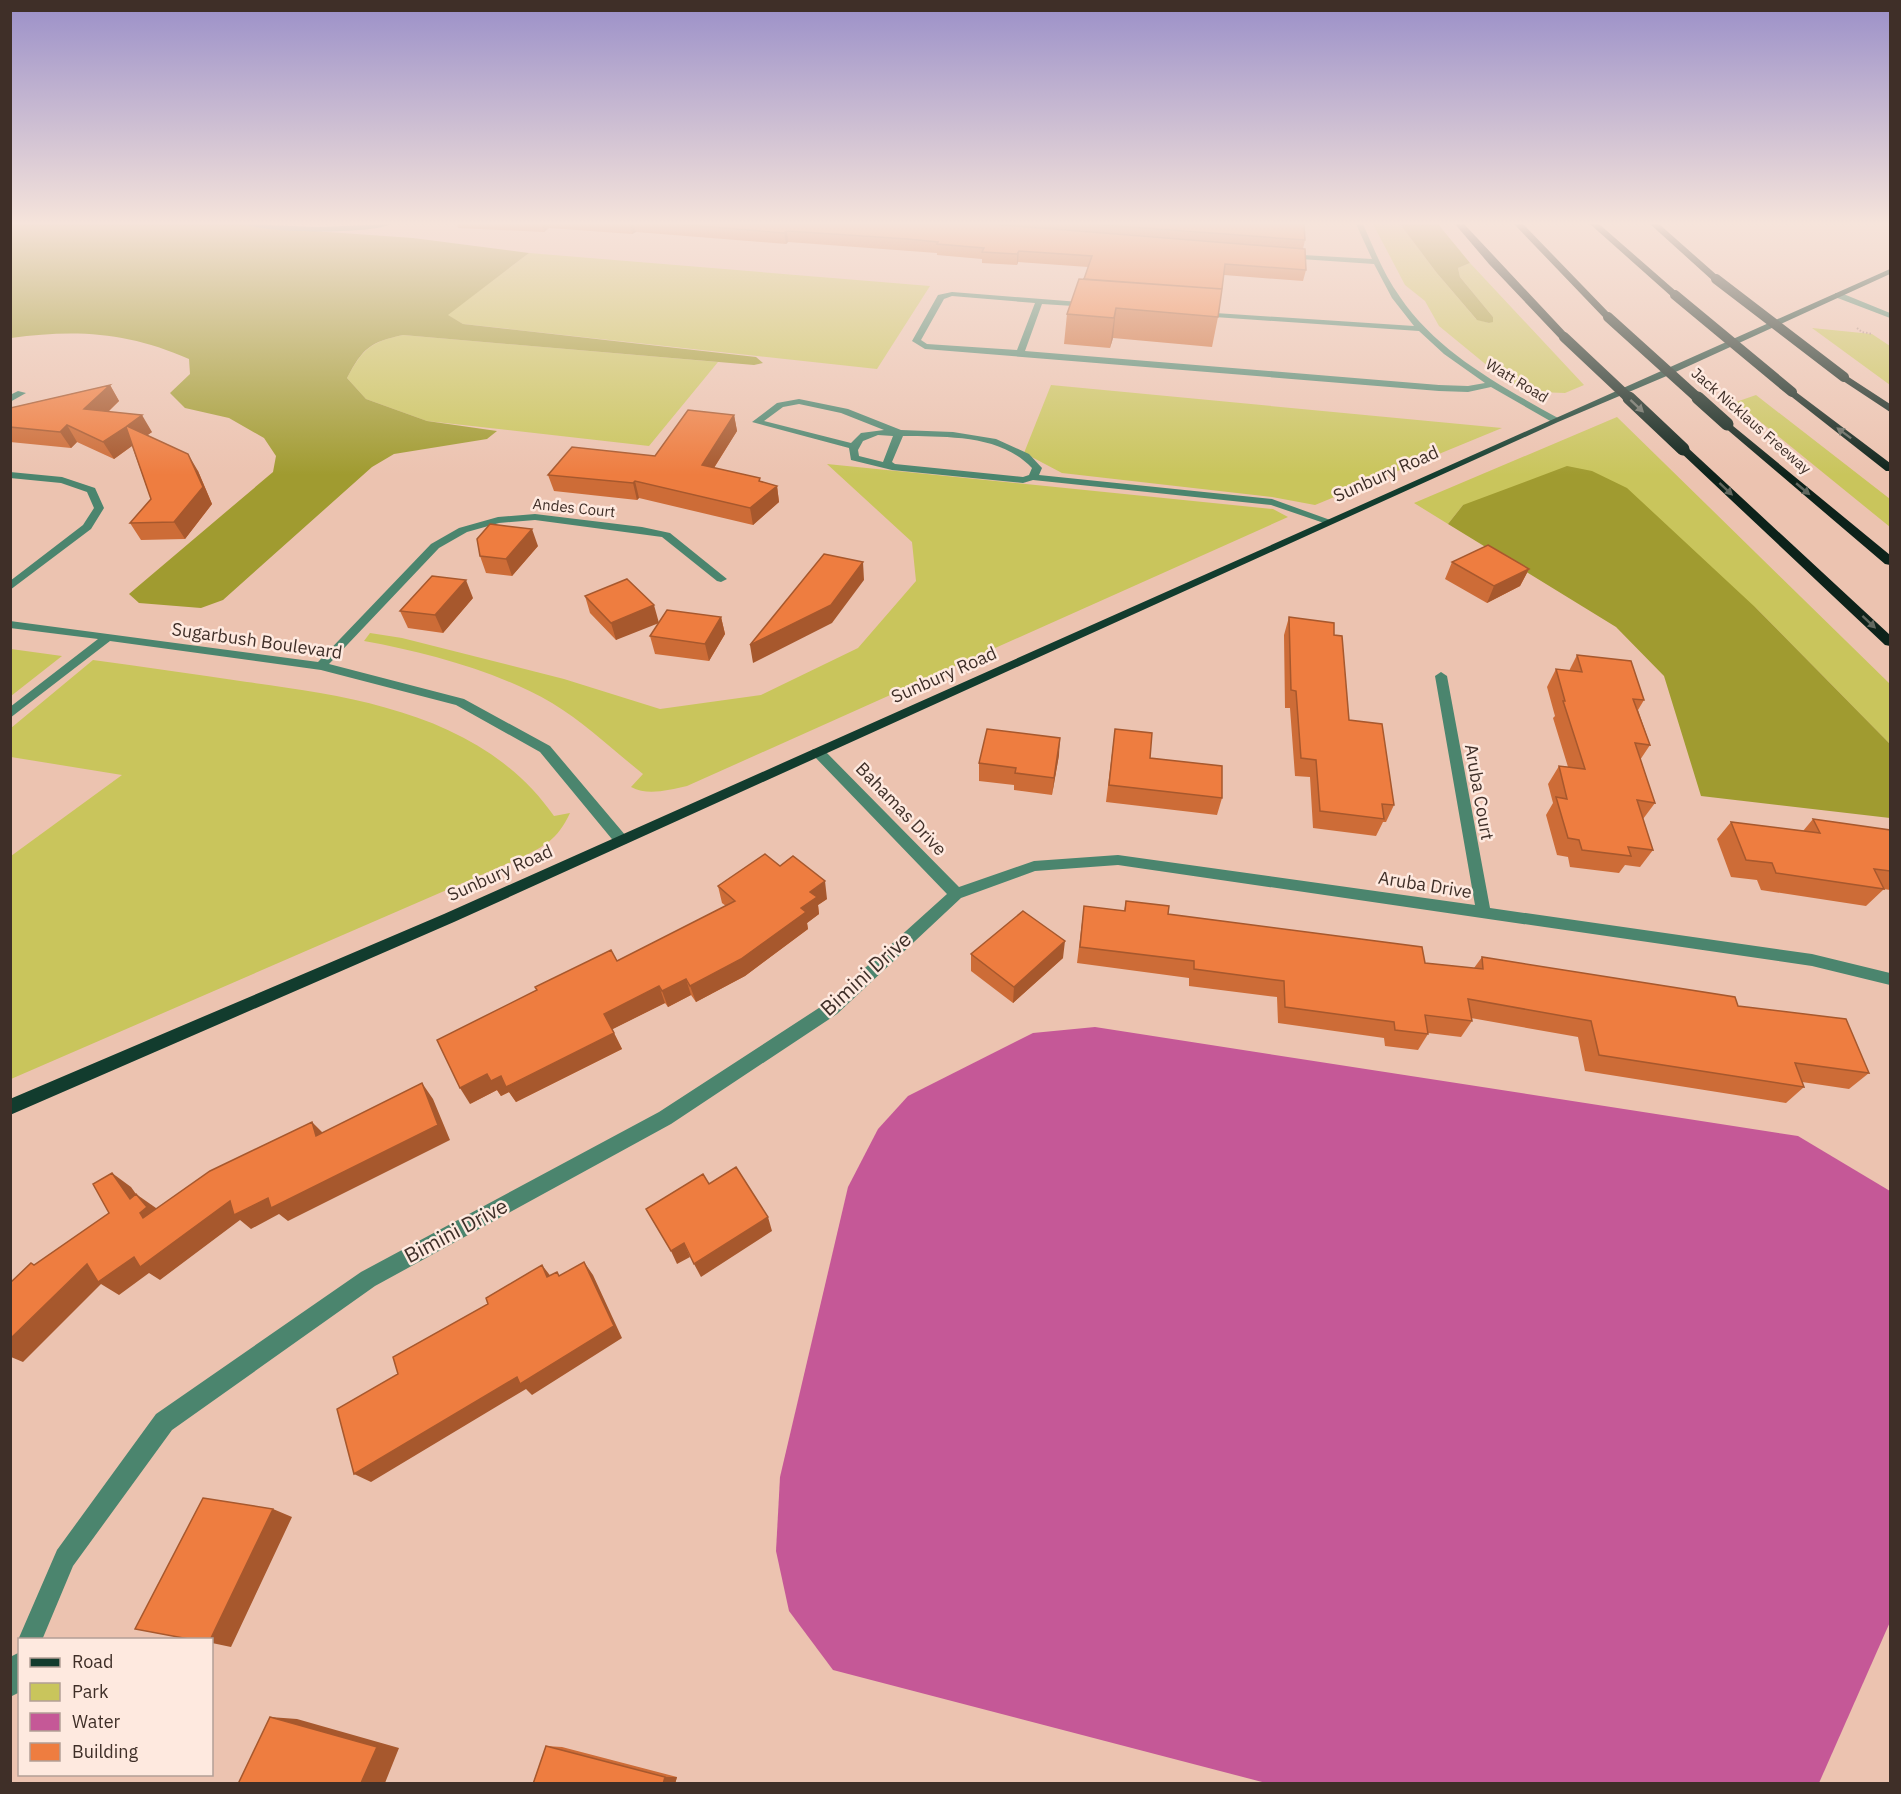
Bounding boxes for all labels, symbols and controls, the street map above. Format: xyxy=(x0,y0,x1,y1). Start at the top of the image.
street label: Watt Road xyxy=(1483,354,1552,407)
street label: Jack Nicklaus Freeway xyxy=(1687,363,1816,478)
one-way arrow xyxy=(1630,399,1645,413)
one-way arrow xyxy=(1836,427,1851,439)
street label: Sunbury Road xyxy=(1330,440,1442,507)
one-way arrow xyxy=(1718,482,1733,495)
one-way arrow xyxy=(1795,482,1811,495)
street label: Andes Court xyxy=(532,494,616,521)
one-way arrow xyxy=(1862,614,1876,628)
street label: Sugarbush Boulevard xyxy=(170,617,344,664)
street label: Sunbury Road xyxy=(888,641,1000,708)
street label: Aruba Court xyxy=(1460,742,1499,842)
street label: Bahamas Drive xyxy=(851,757,952,860)
street label: Sunbury Road xyxy=(444,839,556,906)
street label: Aruba Drive xyxy=(1377,866,1474,903)
street label: Bimini Drive xyxy=(814,925,917,1022)
street label: Bimini Drive xyxy=(399,1191,512,1269)
legend xyxy=(18,1638,213,1776)
text: Road xyxy=(72,1650,113,1673)
text: Park xyxy=(72,1680,109,1703)
text: Water xyxy=(72,1710,121,1733)
text: Building xyxy=(72,1740,139,1763)

